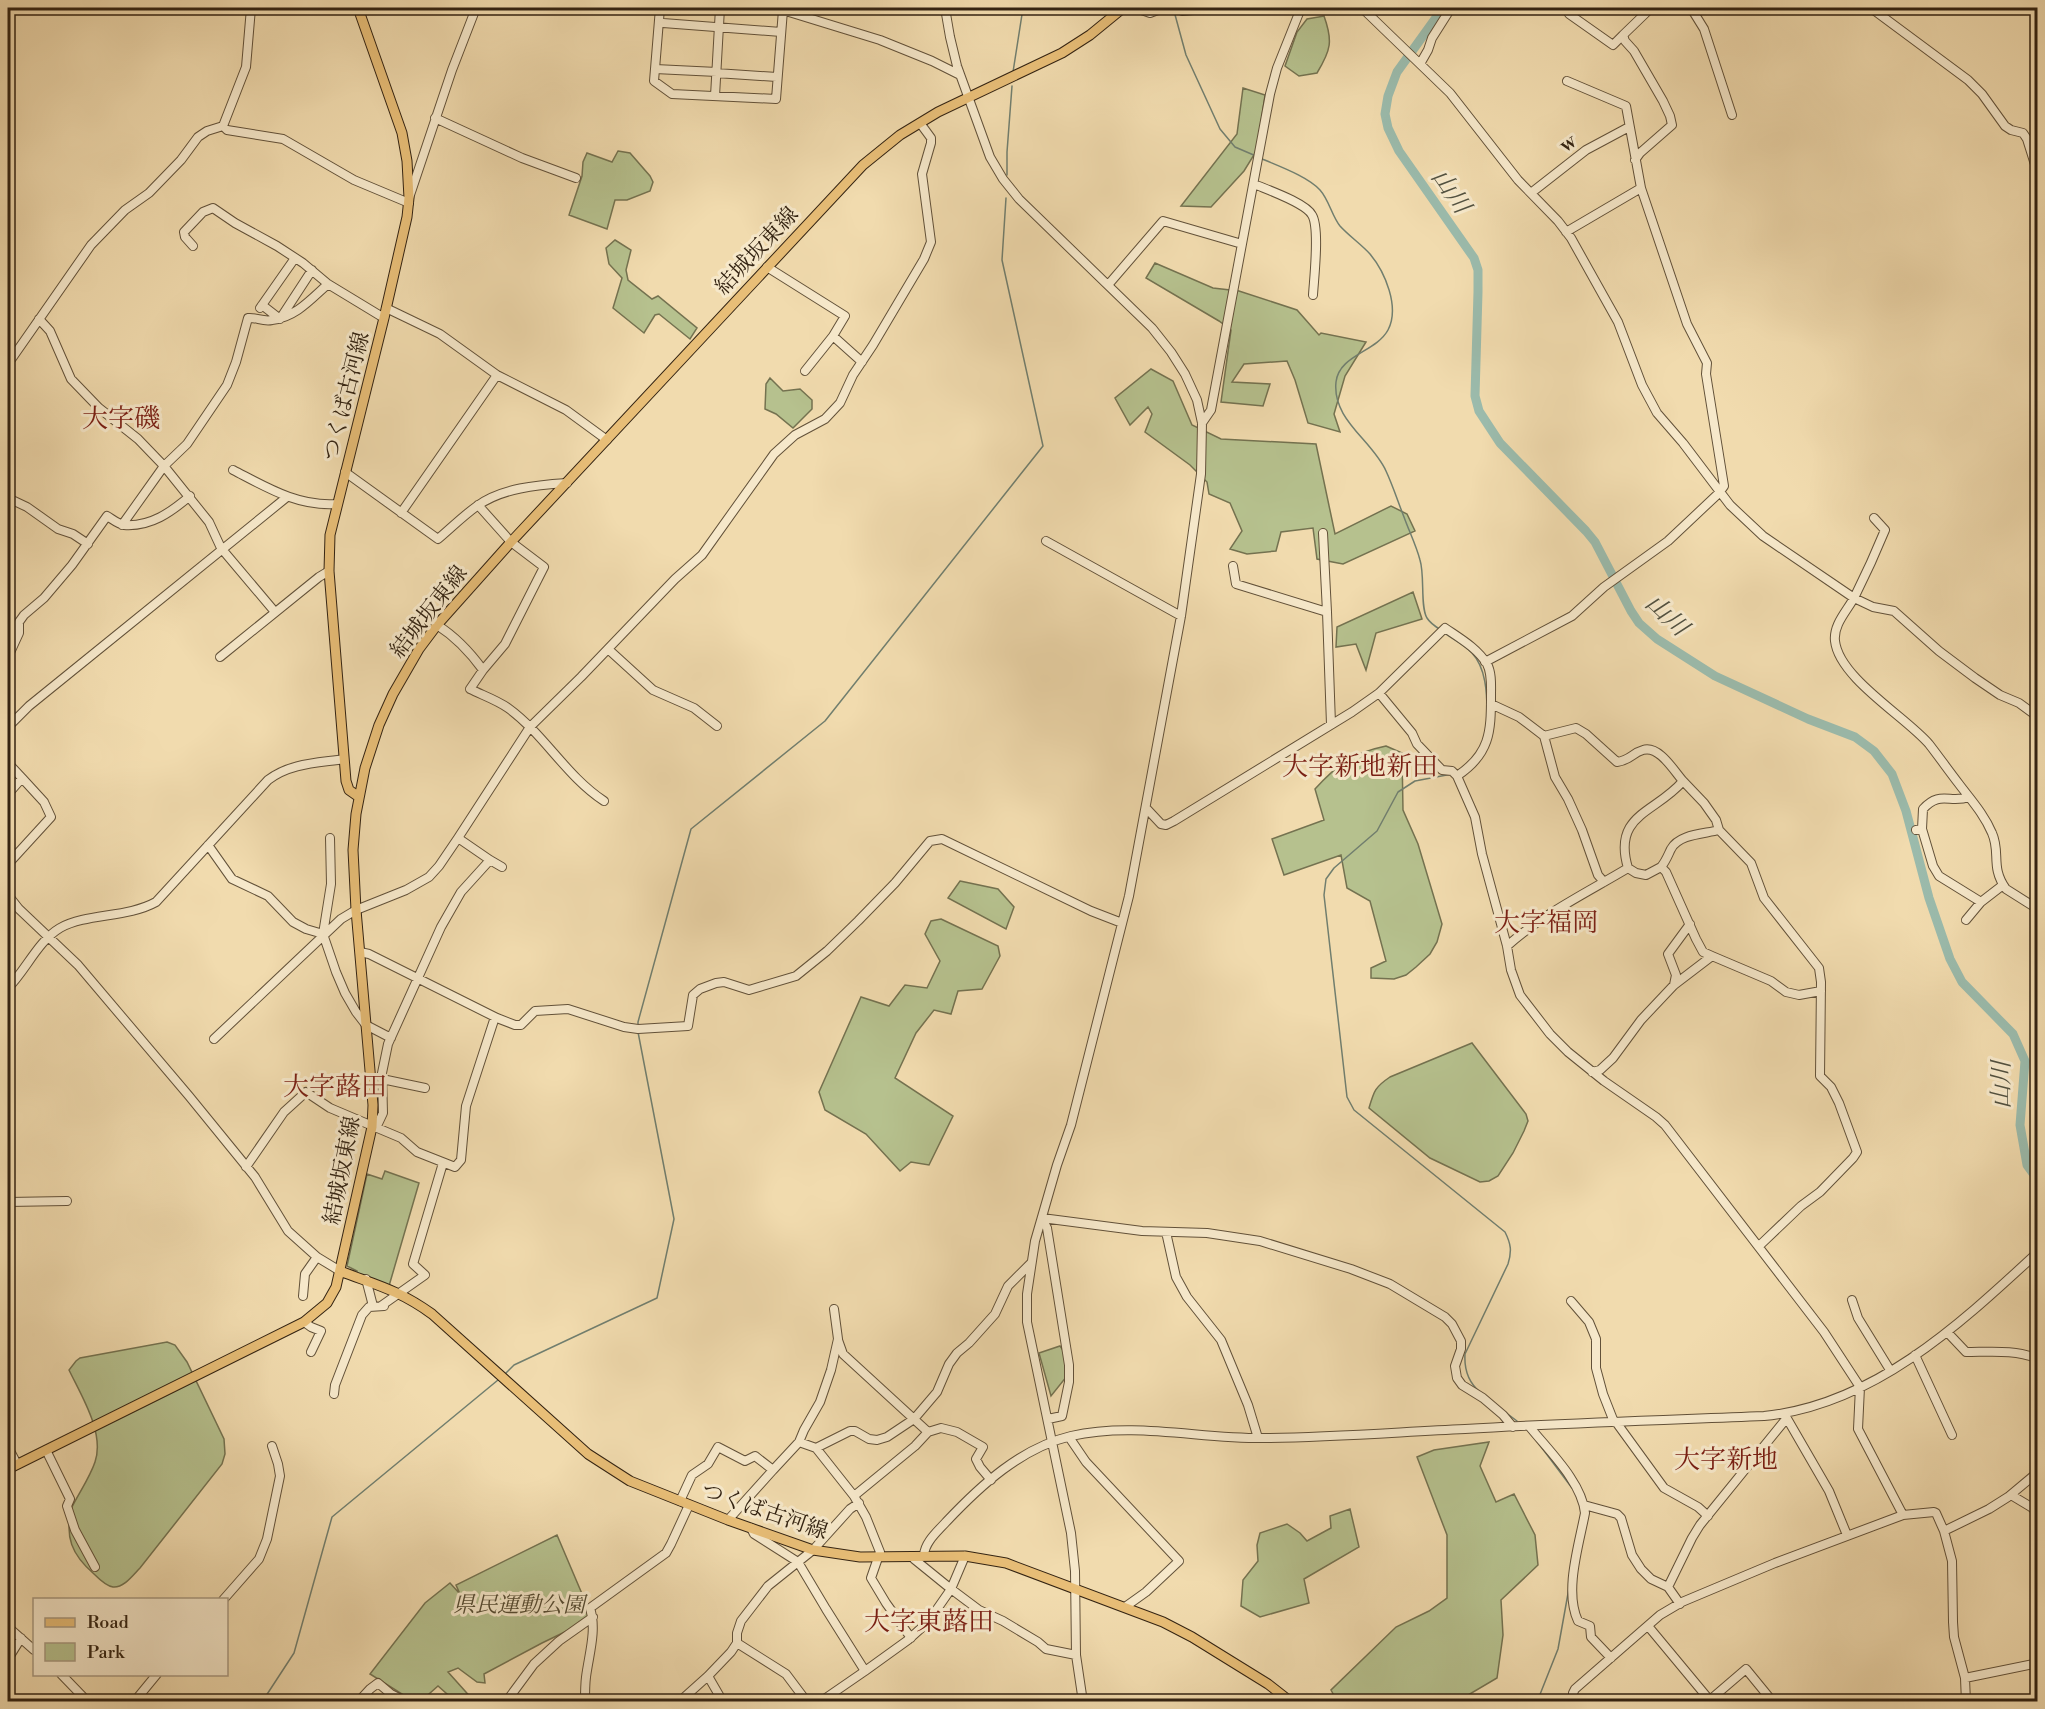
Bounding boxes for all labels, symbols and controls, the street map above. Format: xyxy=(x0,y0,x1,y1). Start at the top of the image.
street label: w xyxy=(1553,127,1583,159)
water label: 山川 xyxy=(1424,163,1478,222)
street label: 結城坂東線 xyxy=(710,202,804,300)
street label: つくば古河線 xyxy=(317,329,376,464)
district label: 大字磯 xyxy=(82,403,160,435)
street label: 結城坂東線 xyxy=(385,560,474,664)
water label: 山川 xyxy=(1639,588,1696,645)
district label: 大字新地新田 xyxy=(1282,751,1438,783)
district label: 大字福岡 xyxy=(1494,907,1598,939)
water label: 山川 xyxy=(1987,1058,2017,1109)
district label: 大字蕗田 xyxy=(283,1071,387,1103)
street label: 結城坂東線 xyxy=(319,1114,366,1227)
district label: 大字新地 xyxy=(1674,1444,1778,1476)
street label: つくば古河線 xyxy=(698,1477,831,1546)
park label: 県民運動公園 xyxy=(453,1592,588,1619)
legend xyxy=(33,1598,228,1676)
district label: 大字東蕗田 xyxy=(864,1606,994,1638)
text: Road xyxy=(87,1611,130,1634)
text: Park xyxy=(87,1641,126,1664)

